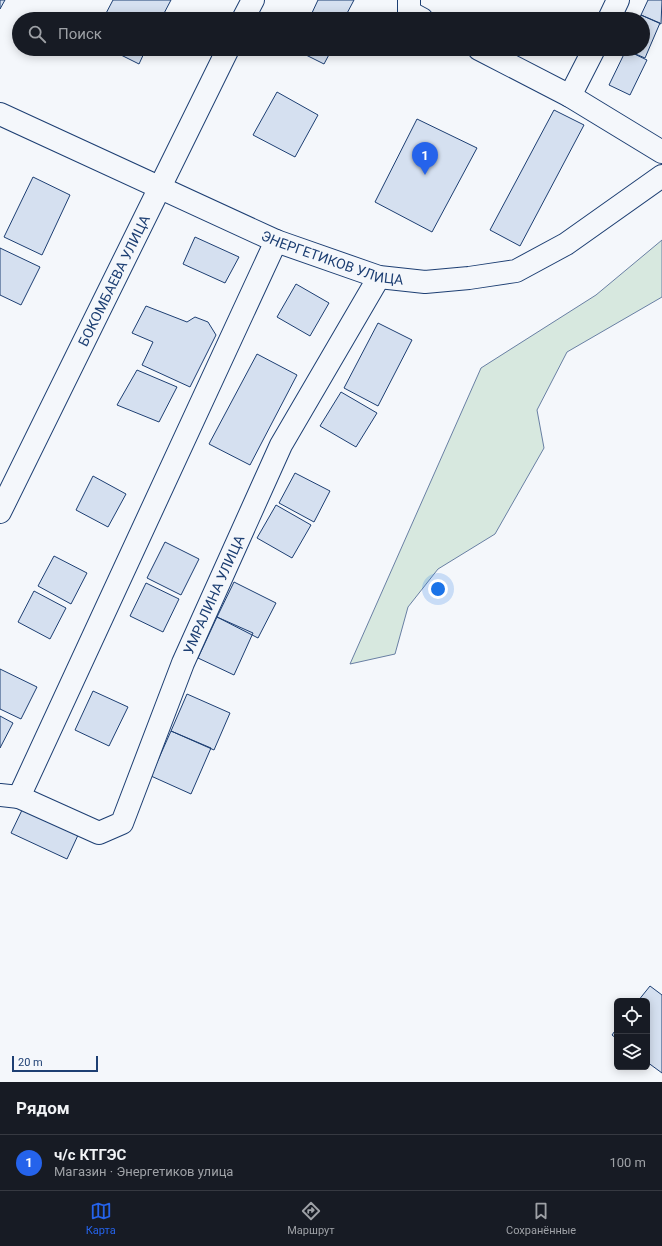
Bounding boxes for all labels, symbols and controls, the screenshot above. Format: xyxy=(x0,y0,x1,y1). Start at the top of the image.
search box xyxy=(12,12,650,56)
icon: search xyxy=(26,23,48,45)
text: Поиск xyxy=(58,25,102,43)
pin: 1 xyxy=(412,142,438,175)
street label: БОКОМБАЕВА УЛИЦА xyxy=(75,212,153,349)
street label: ЭНЕРГЕТИКОВ УЛИЦА xyxy=(259,227,404,288)
street label: УМРАЛИНА УЛИЦА xyxy=(180,533,247,657)
your location xyxy=(428,579,448,599)
map controls xyxy=(614,998,650,1070)
button: locate xyxy=(614,998,650,1034)
button: layers xyxy=(614,1034,650,1070)
scale bar xyxy=(12,1054,98,1073)
text: 20 m xyxy=(18,1056,43,1069)
text: Рядом xyxy=(16,1098,70,1118)
text: ч/с КТГЭС xyxy=(54,1146,126,1164)
text: 1 xyxy=(25,1155,33,1170)
text: 100 m xyxy=(609,1155,646,1170)
text: Магазин · Энергетиков улица xyxy=(54,1164,233,1179)
tab: Карта xyxy=(86,1200,116,1237)
tab: Маршрут xyxy=(287,1200,335,1237)
tab: Сохранённые xyxy=(506,1200,576,1237)

